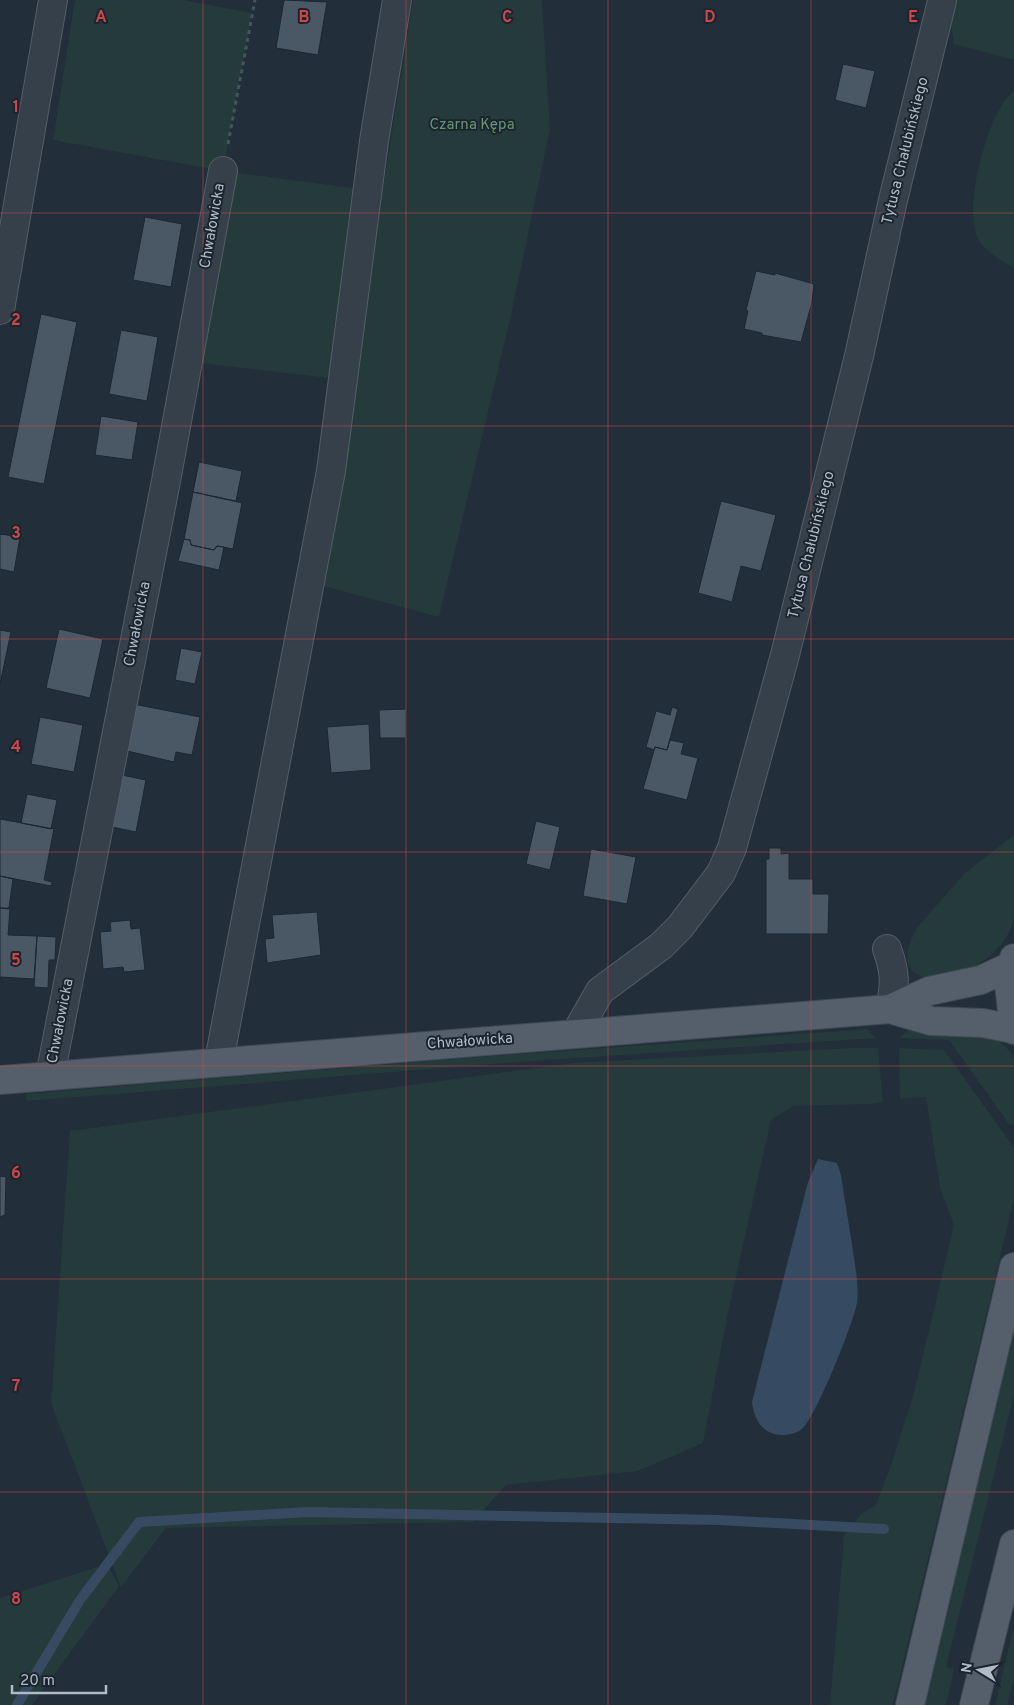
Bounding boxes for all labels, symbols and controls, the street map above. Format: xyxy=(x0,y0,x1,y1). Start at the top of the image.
text: A xyxy=(95,8,107,28)
text: B xyxy=(298,8,310,28)
text: C xyxy=(502,8,512,28)
text: D xyxy=(704,8,716,28)
text: E xyxy=(908,8,918,28)
street label: Tytusa Chałubińskiego xyxy=(878,75,934,227)
text: 1 xyxy=(13,98,19,118)
park label: Czarna Kępa xyxy=(429,116,515,135)
street label: Chwałowicka xyxy=(196,182,230,270)
text: 2 xyxy=(11,311,21,331)
street label: Tytusa Chałubińskiego xyxy=(784,469,840,621)
text: 3 xyxy=(11,524,21,544)
street label: Chwałowicka xyxy=(120,580,156,668)
text: 4 xyxy=(11,738,21,758)
text: 5 xyxy=(11,951,21,971)
street label: Chwałowicka xyxy=(43,977,79,1065)
street label: Chwałowicka xyxy=(426,1030,514,1054)
text: 6 xyxy=(11,1164,21,1184)
text: 7 xyxy=(12,1377,20,1397)
text: 8 xyxy=(11,1590,21,1610)
north arrow xyxy=(954,1645,1004,1695)
scale bar xyxy=(12,1662,106,1694)
text: N xyxy=(958,1662,977,1674)
text: 20 m xyxy=(20,1672,55,1691)

